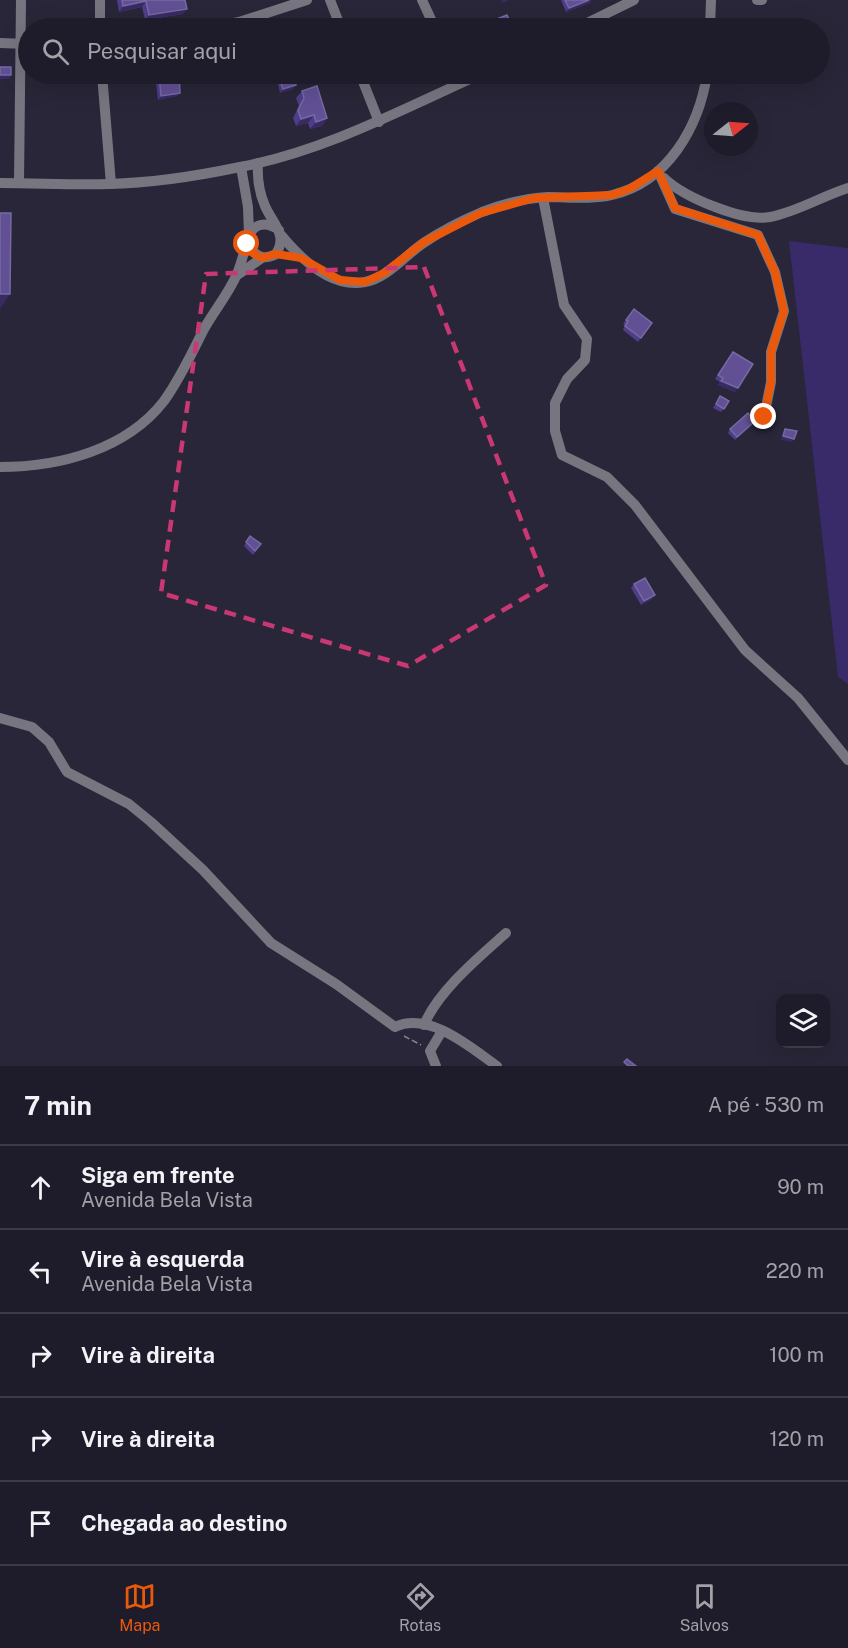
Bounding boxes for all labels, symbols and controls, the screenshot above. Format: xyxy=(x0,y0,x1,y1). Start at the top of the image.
search box xyxy=(18,18,830,84)
icon: search xyxy=(39,35,72,68)
text: Pesquisar aqui xyxy=(87,38,237,64)
north arrow xyxy=(704,102,758,156)
route start xyxy=(233,230,259,256)
route end xyxy=(750,403,776,429)
map controls xyxy=(776,994,830,1048)
button: layers xyxy=(776,994,830,1048)
text: 7 min xyxy=(24,1090,92,1121)
text: A pé · 530 m xyxy=(708,1093,824,1117)
text: Siga em frente xyxy=(81,1162,235,1188)
icon: ahead xyxy=(24,1171,57,1204)
text: 90 m xyxy=(777,1175,824,1199)
text: Avenida Bela Vista xyxy=(81,1188,253,1212)
text: Vire à esquerda xyxy=(81,1246,245,1272)
icon: left xyxy=(24,1255,57,1288)
text: 220 m xyxy=(766,1259,824,1283)
text: Avenida Bela Vista xyxy=(81,1272,253,1296)
icon: right xyxy=(24,1339,57,1372)
text: Vire à direita xyxy=(81,1342,215,1368)
text: 100 m xyxy=(769,1343,824,1367)
icon: right xyxy=(24,1423,57,1456)
text: Vire à direita xyxy=(81,1426,215,1452)
text: 120 m xyxy=(770,1427,824,1451)
icon: arrive xyxy=(24,1507,57,1540)
text: Chegada ao destino xyxy=(81,1510,287,1536)
tab: Mapa xyxy=(119,1580,160,1635)
tab: Rotas xyxy=(399,1580,441,1635)
tab: Salvos xyxy=(680,1580,729,1635)

